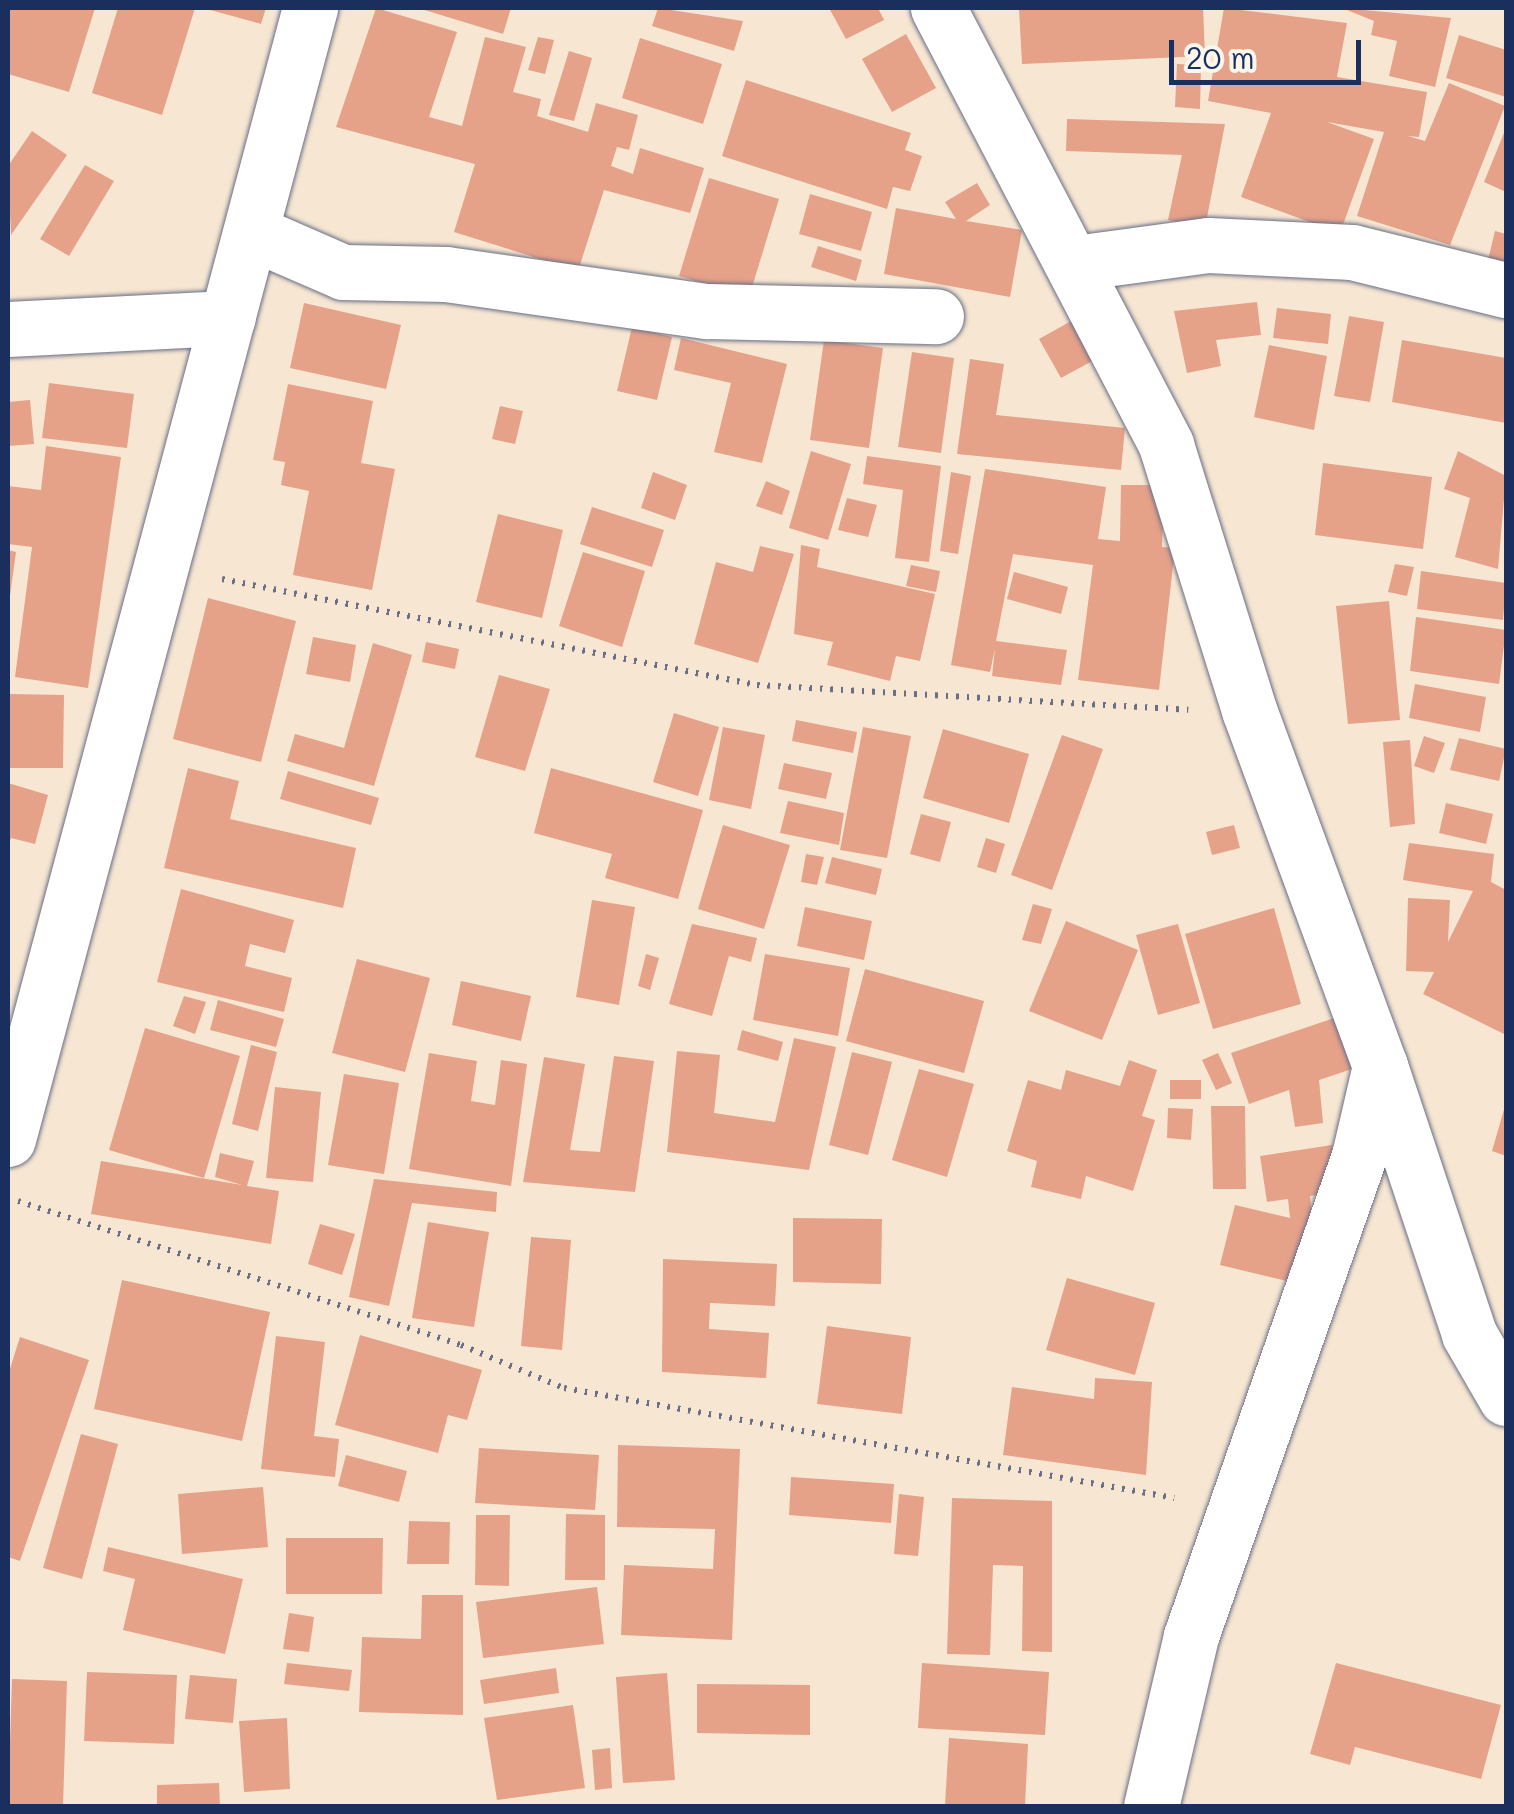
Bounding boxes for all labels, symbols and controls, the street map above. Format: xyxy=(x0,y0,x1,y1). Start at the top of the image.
scale bar xyxy=(1174,20,1366,82)
text: 20 m xyxy=(1186,37,1255,77)

